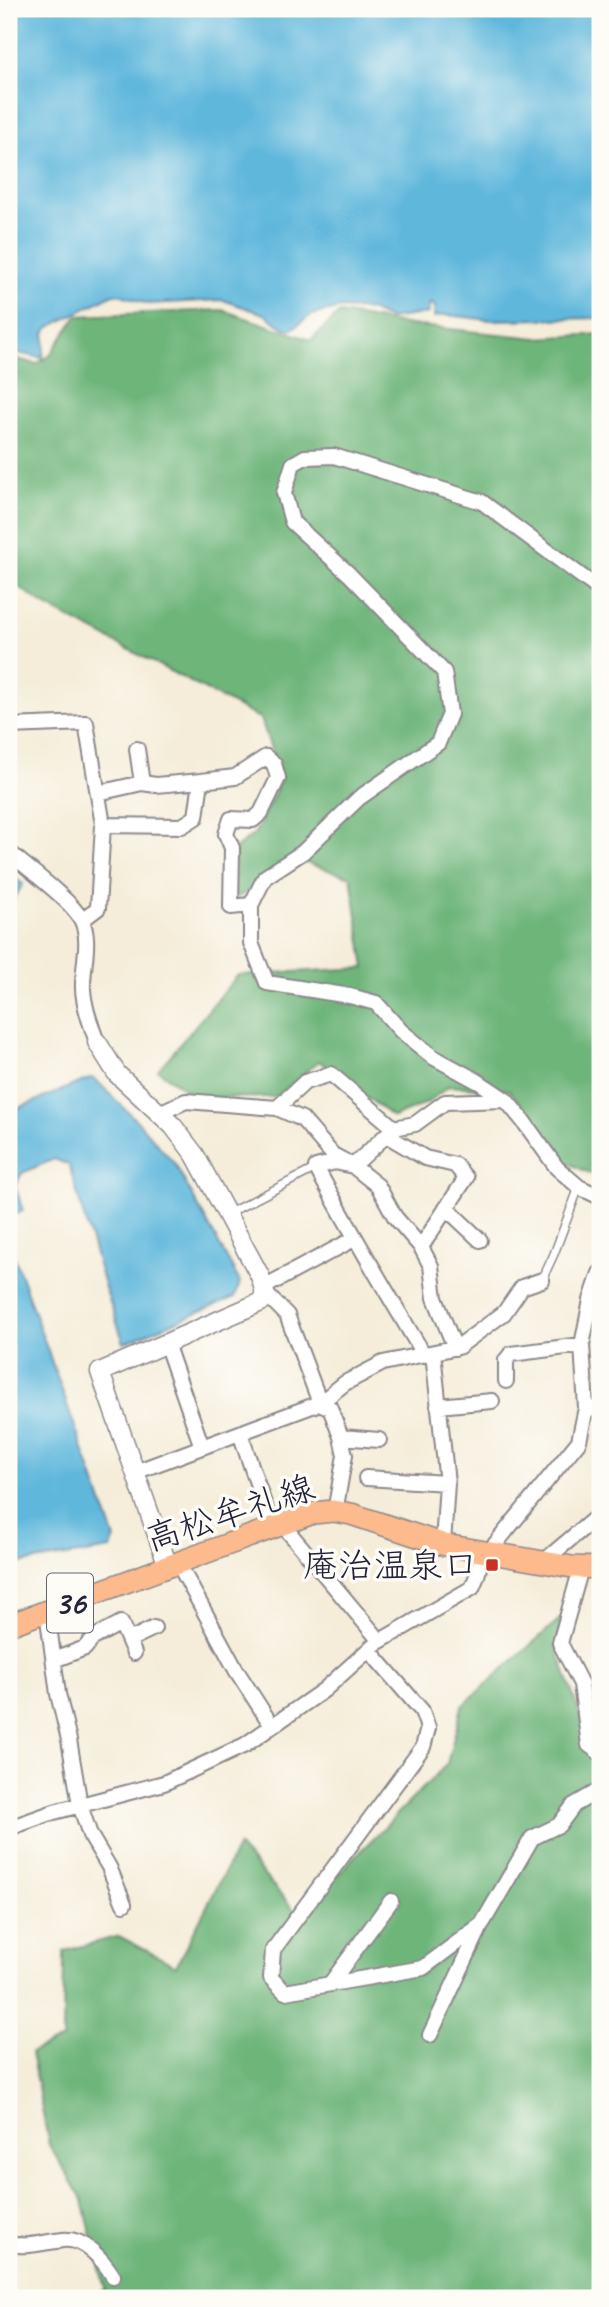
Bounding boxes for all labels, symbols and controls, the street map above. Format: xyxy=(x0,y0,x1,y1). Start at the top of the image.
street label: 高松牟礼線 xyxy=(140,1465,320,1561)
place label: 庵治温泉口 xyxy=(303,1543,478,1588)
marker: 庵治温泉口 xyxy=(484,1557,500,1573)
road number: 36 xyxy=(47,1574,93,1632)

